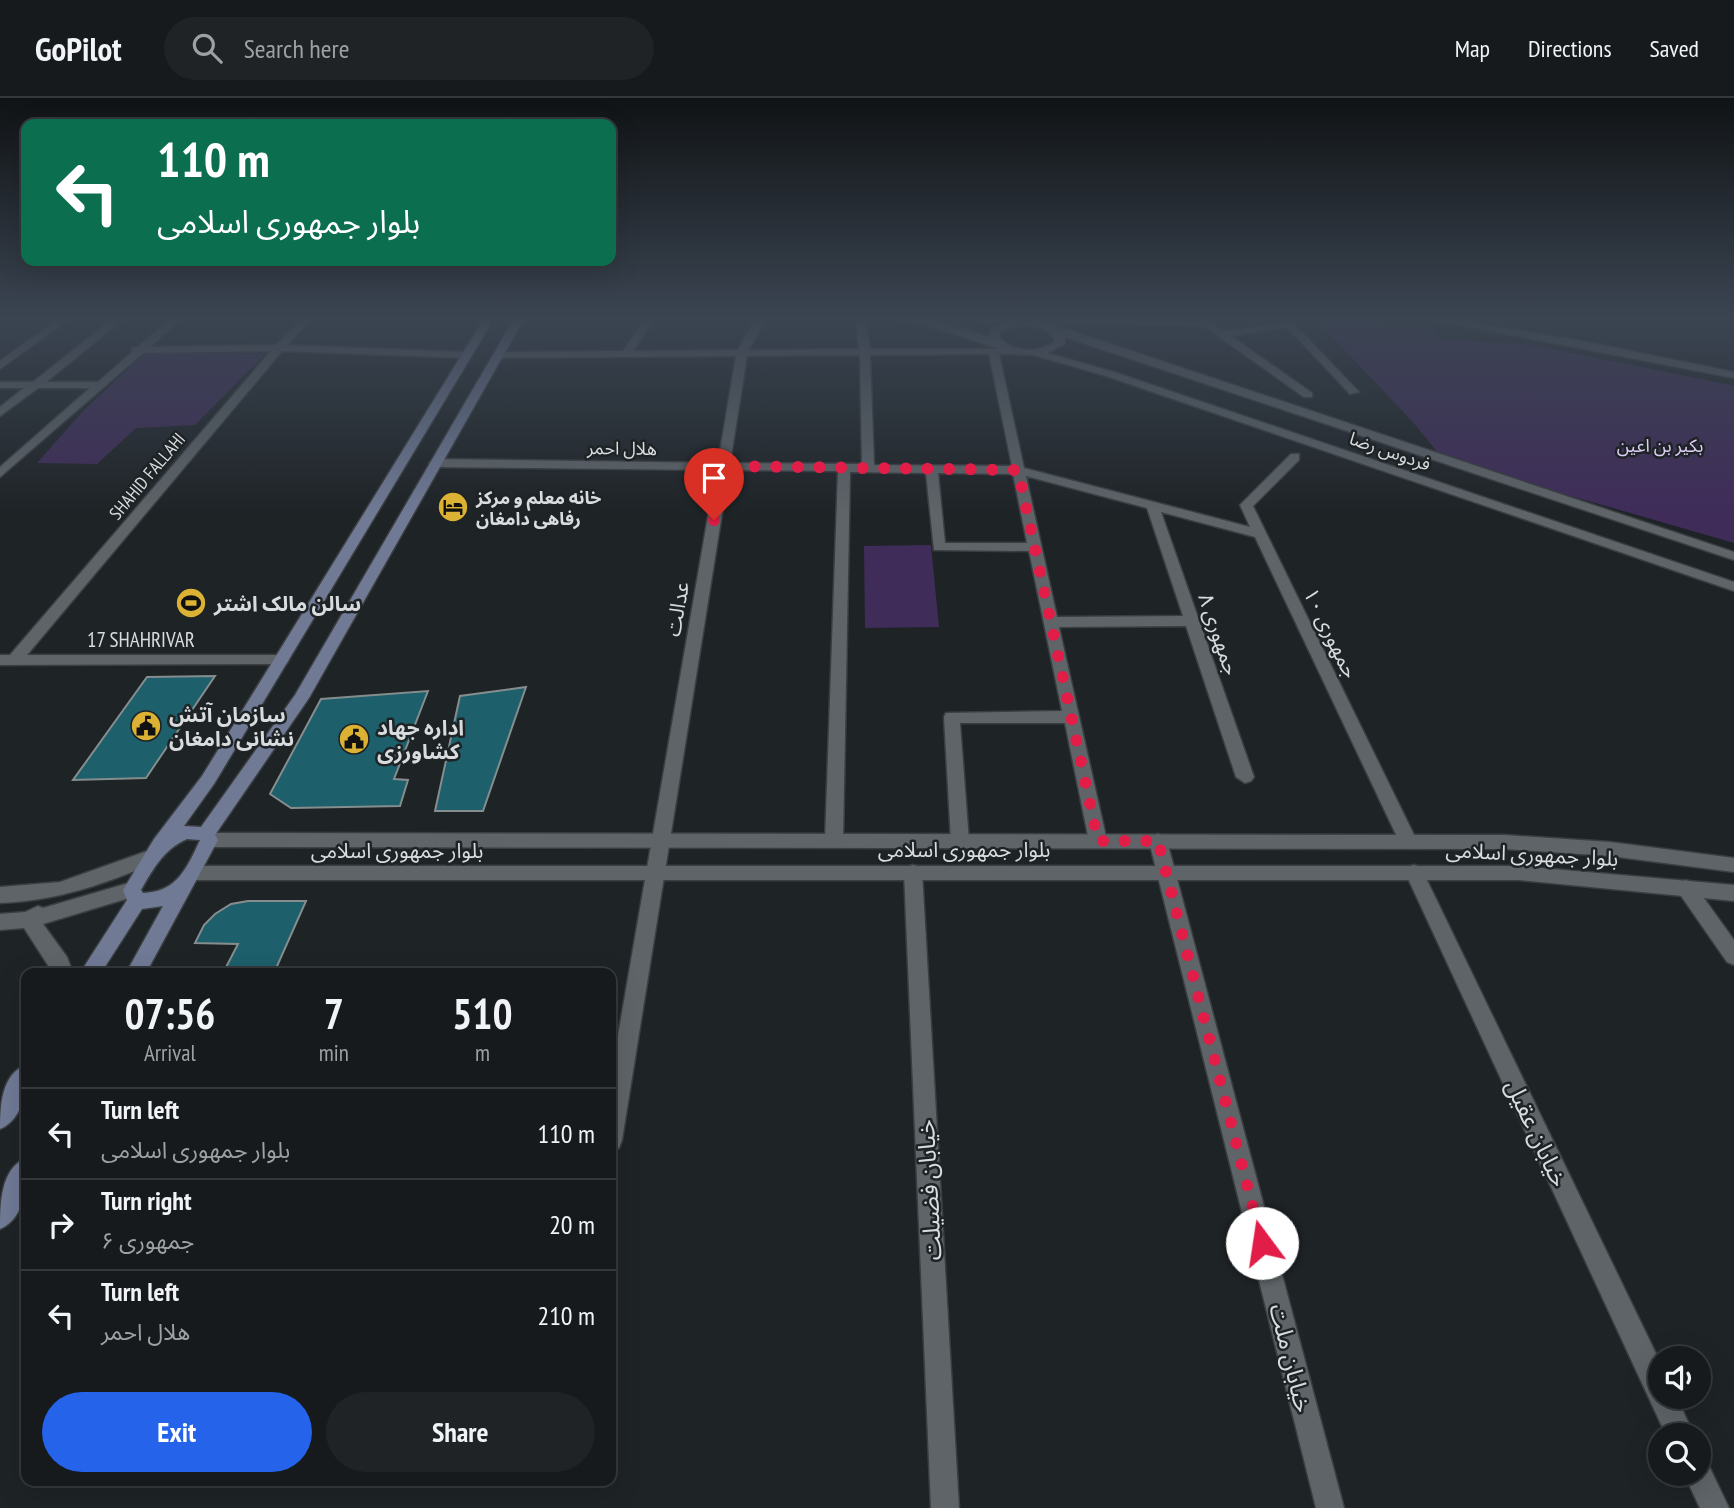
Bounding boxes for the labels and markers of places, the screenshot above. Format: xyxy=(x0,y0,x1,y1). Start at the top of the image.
pin xyxy=(684,448,744,520)
place label: خانه معلم و مرکز رفاهی دامغان xyxy=(475,486,601,530)
hotel icon: خانه معلم و مرکز رفاهی دامغان xyxy=(436,490,470,524)
sports icon: سالن مالک اشتر xyxy=(174,586,208,620)
place label: سالن مالک اشتر xyxy=(213,590,361,617)
place label: سازمان آتش نشانی دامغان xyxy=(169,701,294,752)
public building icon: سازمان آتش نشانی دامغان xyxy=(129,709,163,743)
place label: اداره جهاد کشاورزی xyxy=(377,714,464,765)
public building icon: اداره جهاد کشاورزی xyxy=(337,722,371,756)

